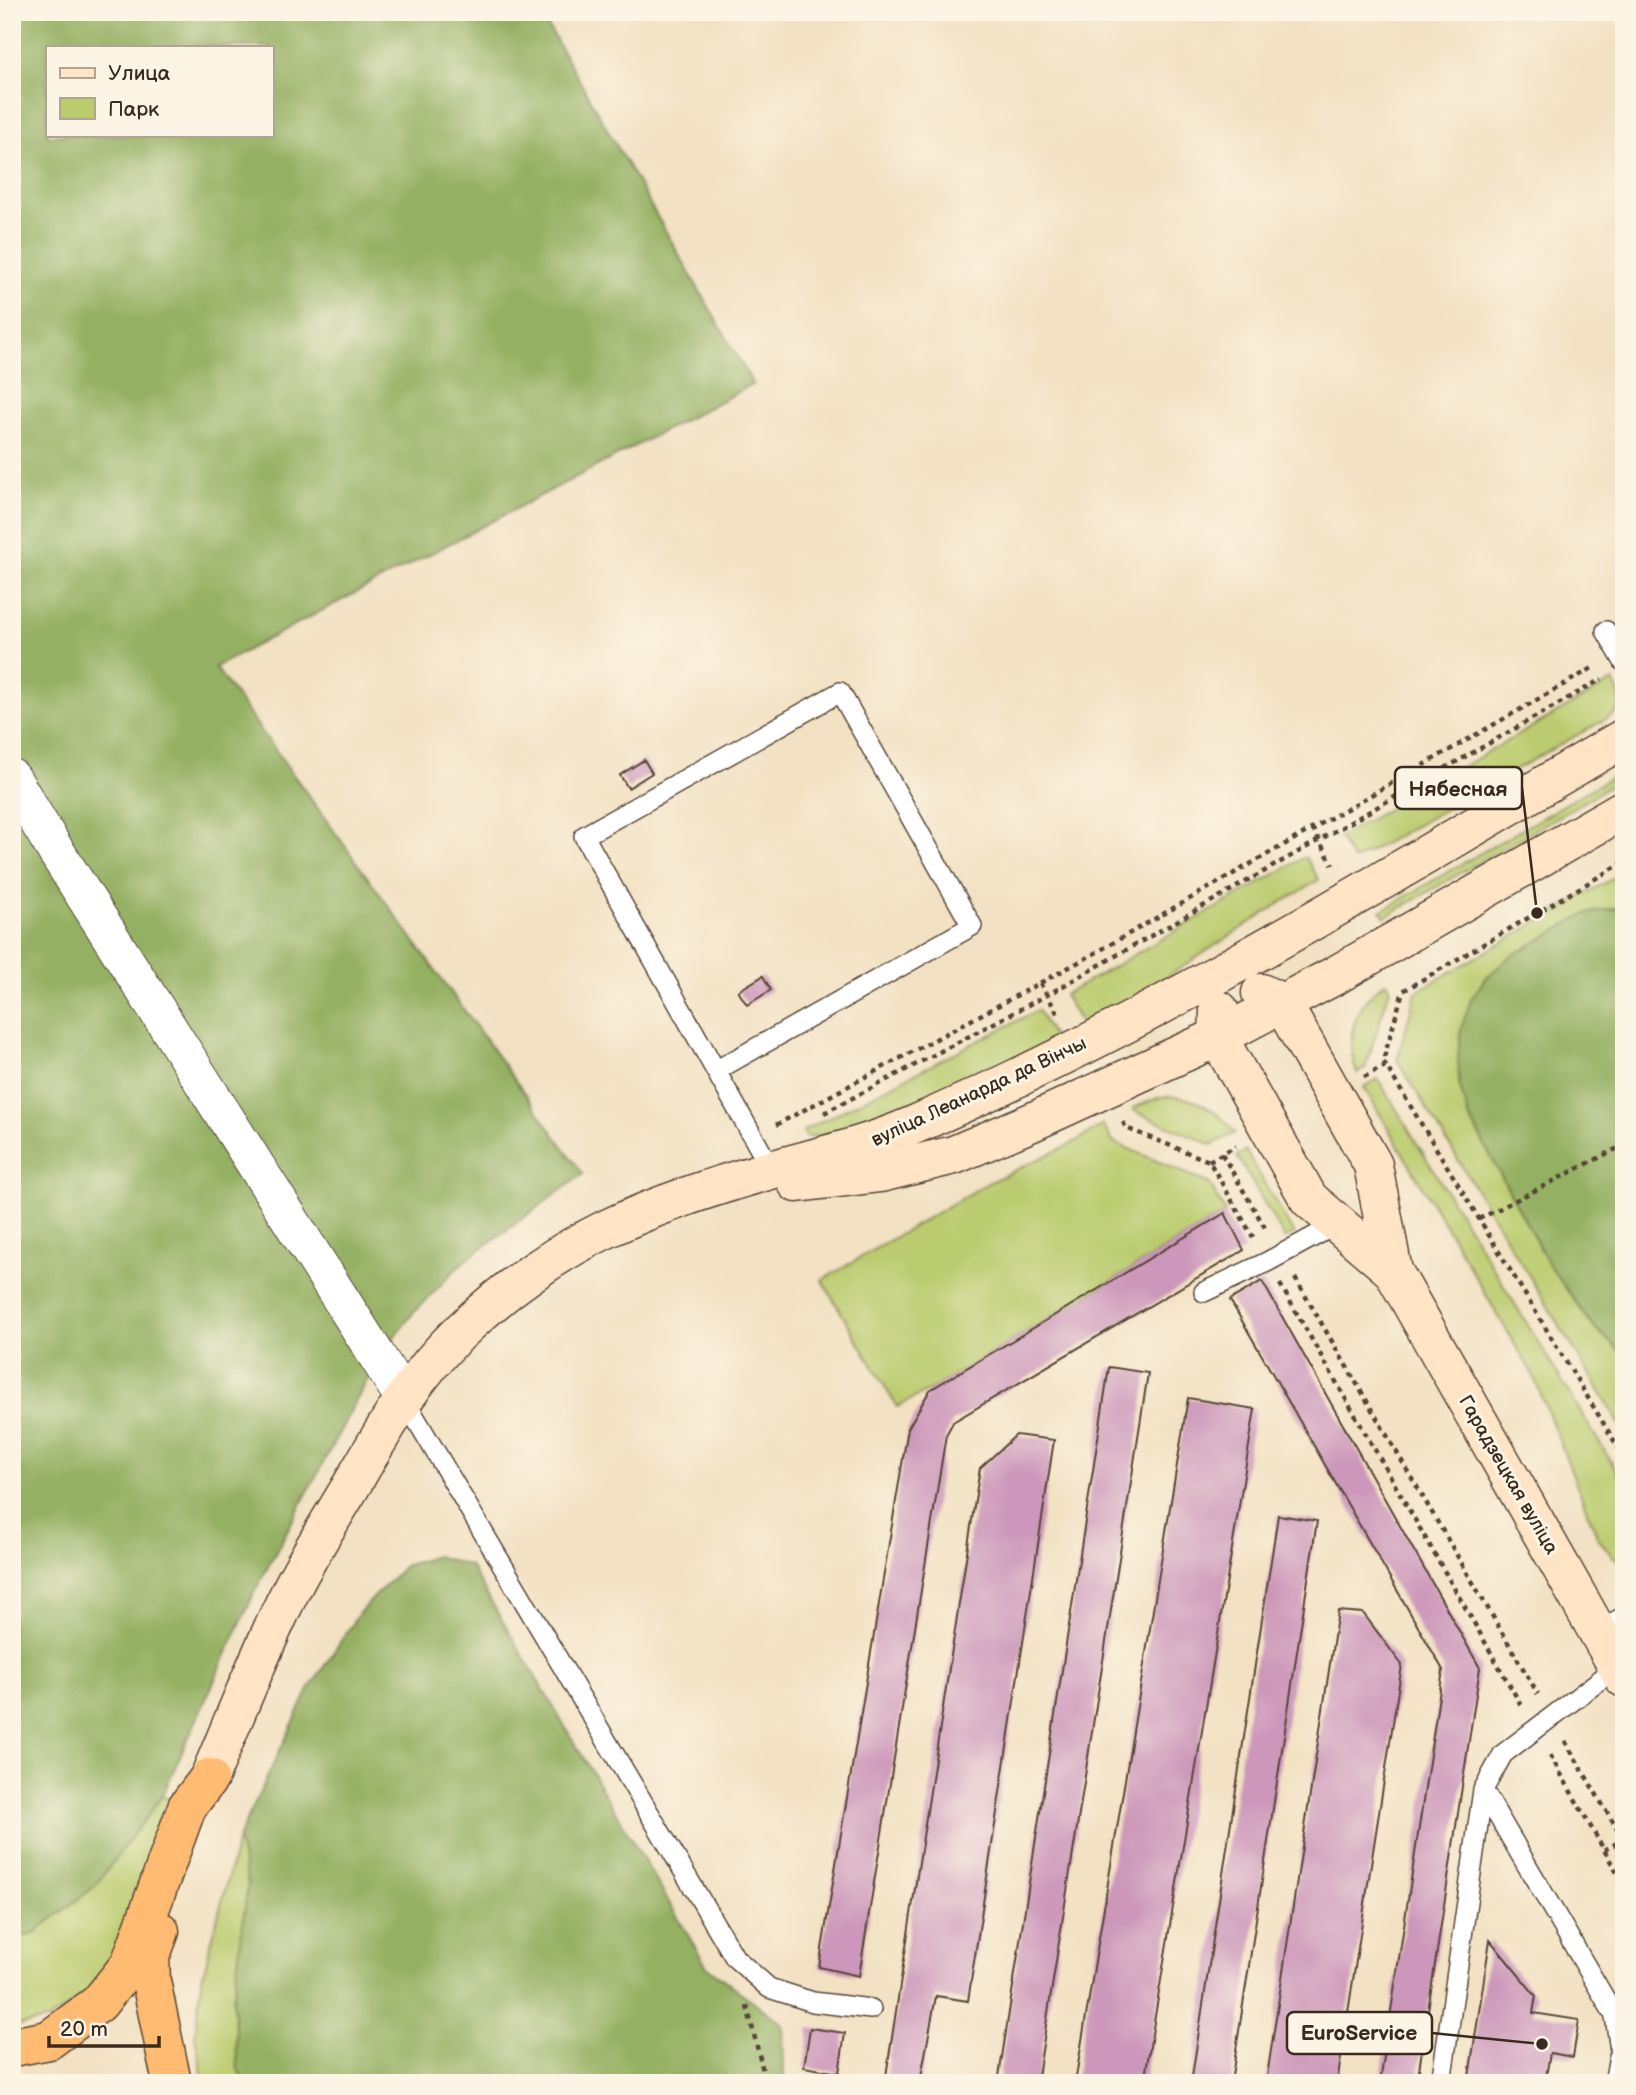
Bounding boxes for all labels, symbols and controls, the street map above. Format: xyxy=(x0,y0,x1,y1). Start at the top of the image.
legend xyxy=(46,46,273,136)
text: Улица xyxy=(108,61,171,86)
text: Парк xyxy=(108,97,159,122)
callout: Нябесная xyxy=(1395,767,1522,809)
text: Нябесная xyxy=(1408,777,1508,802)
street label: вуліца Леанарда да Вінчы xyxy=(868,1032,1090,1152)
street label: Гарадзецкая вуліца xyxy=(1453,1392,1563,1558)
scale bar xyxy=(49,2004,159,2048)
callout: EuroService xyxy=(1287,2012,1432,2054)
text: 20 m xyxy=(60,2017,108,2042)
text: EuroService xyxy=(1301,2021,1417,2046)

